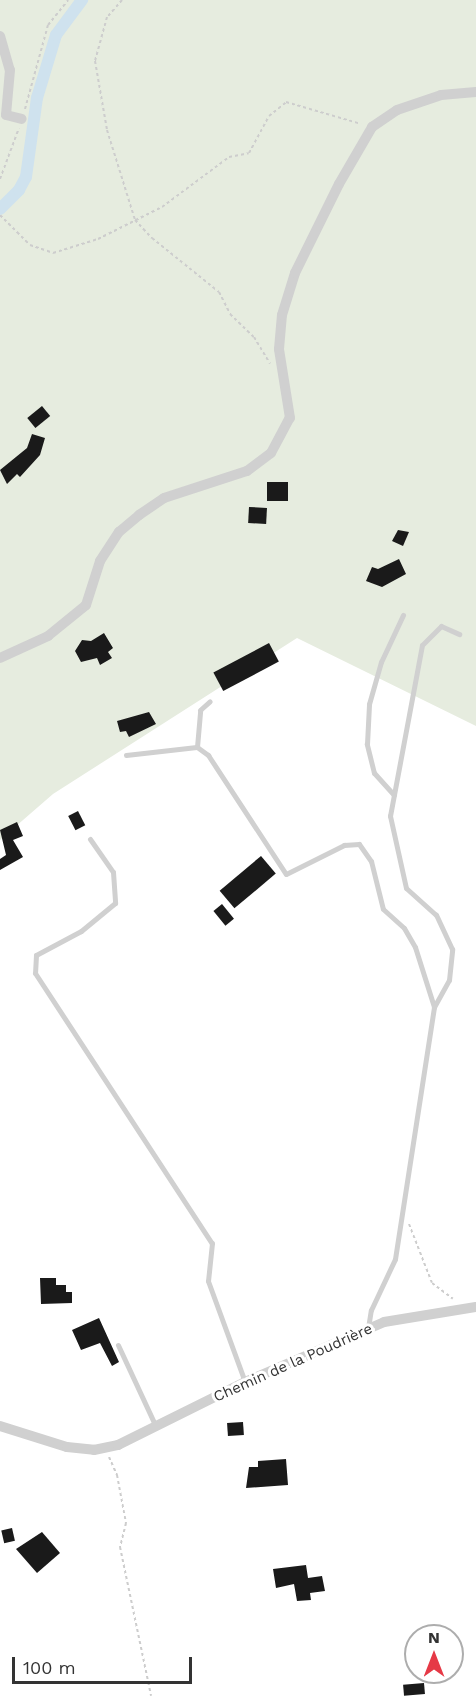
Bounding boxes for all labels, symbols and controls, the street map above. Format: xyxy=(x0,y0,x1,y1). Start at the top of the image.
street label: Chemin de la Poudrière xyxy=(211,1320,375,1406)
north arrow xyxy=(404,1624,464,1684)
text: N xyxy=(428,1628,440,1647)
scale bar xyxy=(15,1645,195,1683)
text: 100 m xyxy=(23,1657,76,1678)

